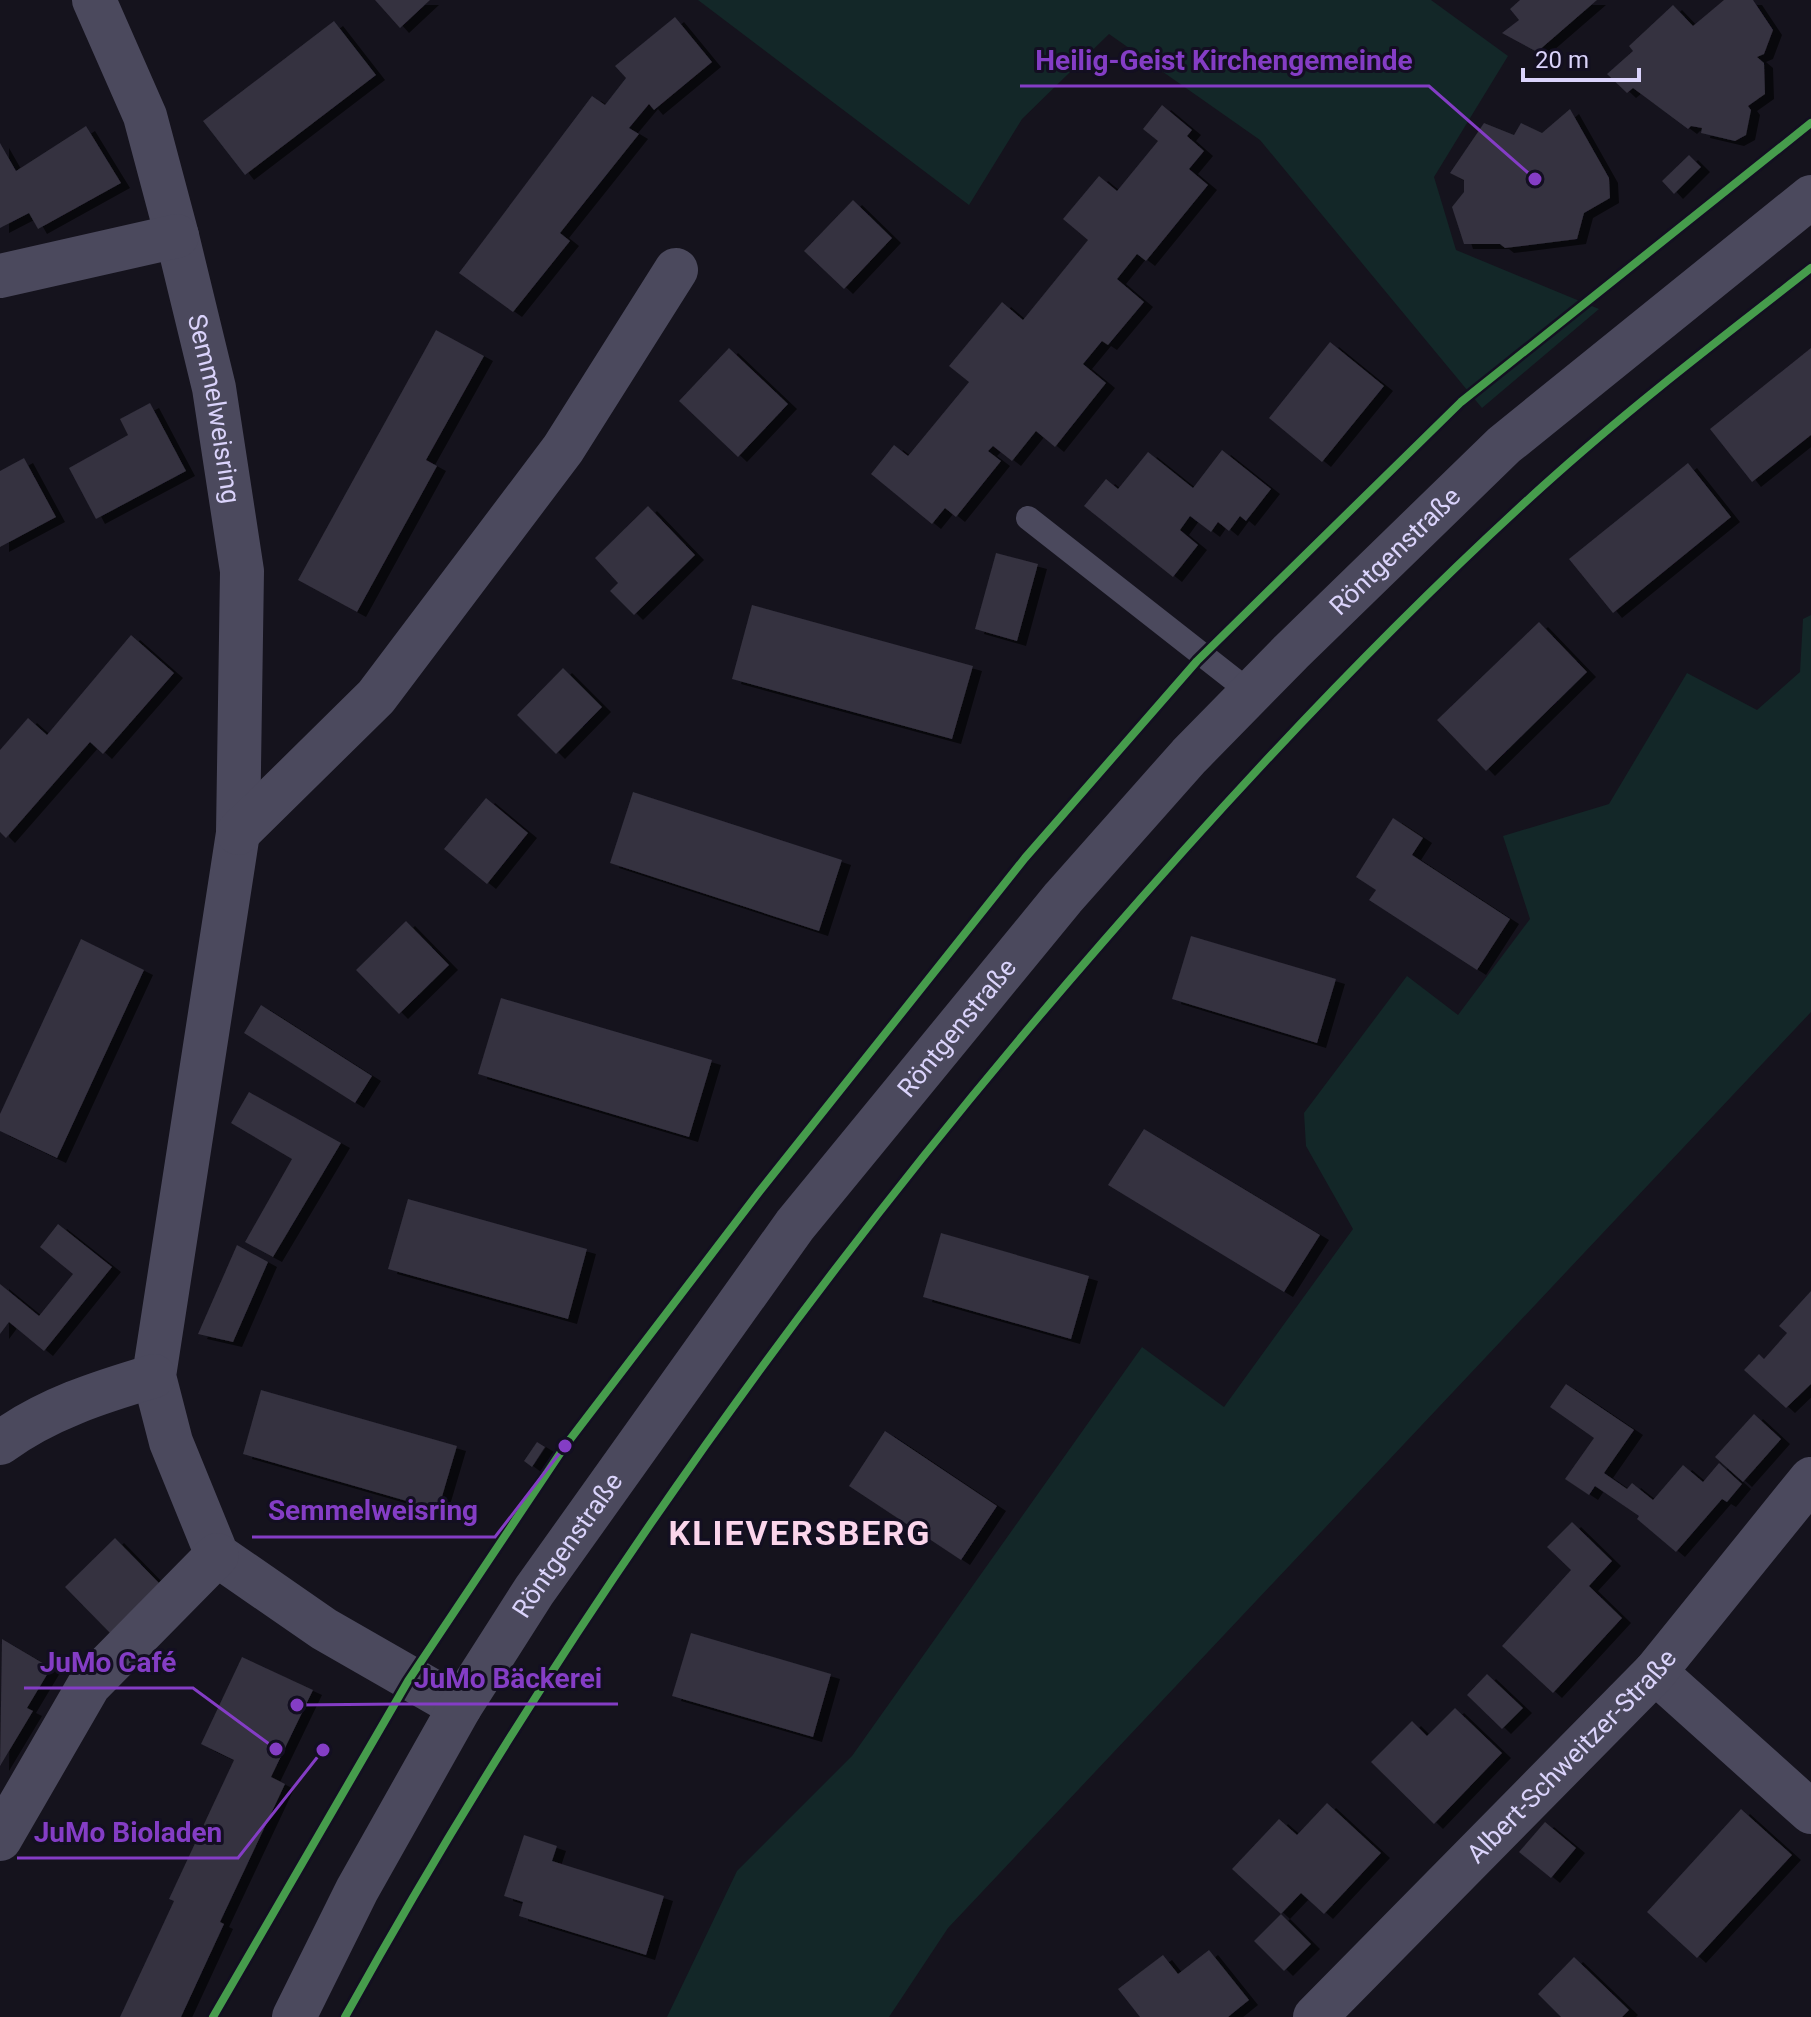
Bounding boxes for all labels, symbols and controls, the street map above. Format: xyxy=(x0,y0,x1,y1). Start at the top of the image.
scale bar xyxy=(1523,32,1639,82)
callout: Heilig-Geist Kirchengemeinde xyxy=(1020,34,1429,86)
text: Heilig-Geist Kirchengemeinde xyxy=(1035,44,1413,77)
text: 20 m xyxy=(1535,46,1589,74)
street label: Semmelweisring xyxy=(182,311,246,506)
street label: Röntgenstraße xyxy=(1323,481,1466,621)
street label: Röntgenstraße xyxy=(891,952,1022,1103)
street label: Röntgenstraße xyxy=(506,1467,629,1623)
callout: Semmelweisring xyxy=(252,1485,495,1537)
text: Semmelweisring xyxy=(268,1494,478,1527)
district label: KLIEVERSBERG xyxy=(669,1513,931,1553)
callout: JuMo Café xyxy=(24,1636,193,1688)
street label: Albert-Schweitzer-Straße xyxy=(1461,1643,1682,1869)
text: JuMo Café xyxy=(40,1646,176,1679)
callout: JuMo Bäckerei xyxy=(398,1652,618,1704)
text: JuMo Bäckerei xyxy=(414,1662,602,1695)
callout: JuMo Bioladen xyxy=(17,1806,238,1858)
text: JuMo Bioladen xyxy=(34,1816,222,1849)

